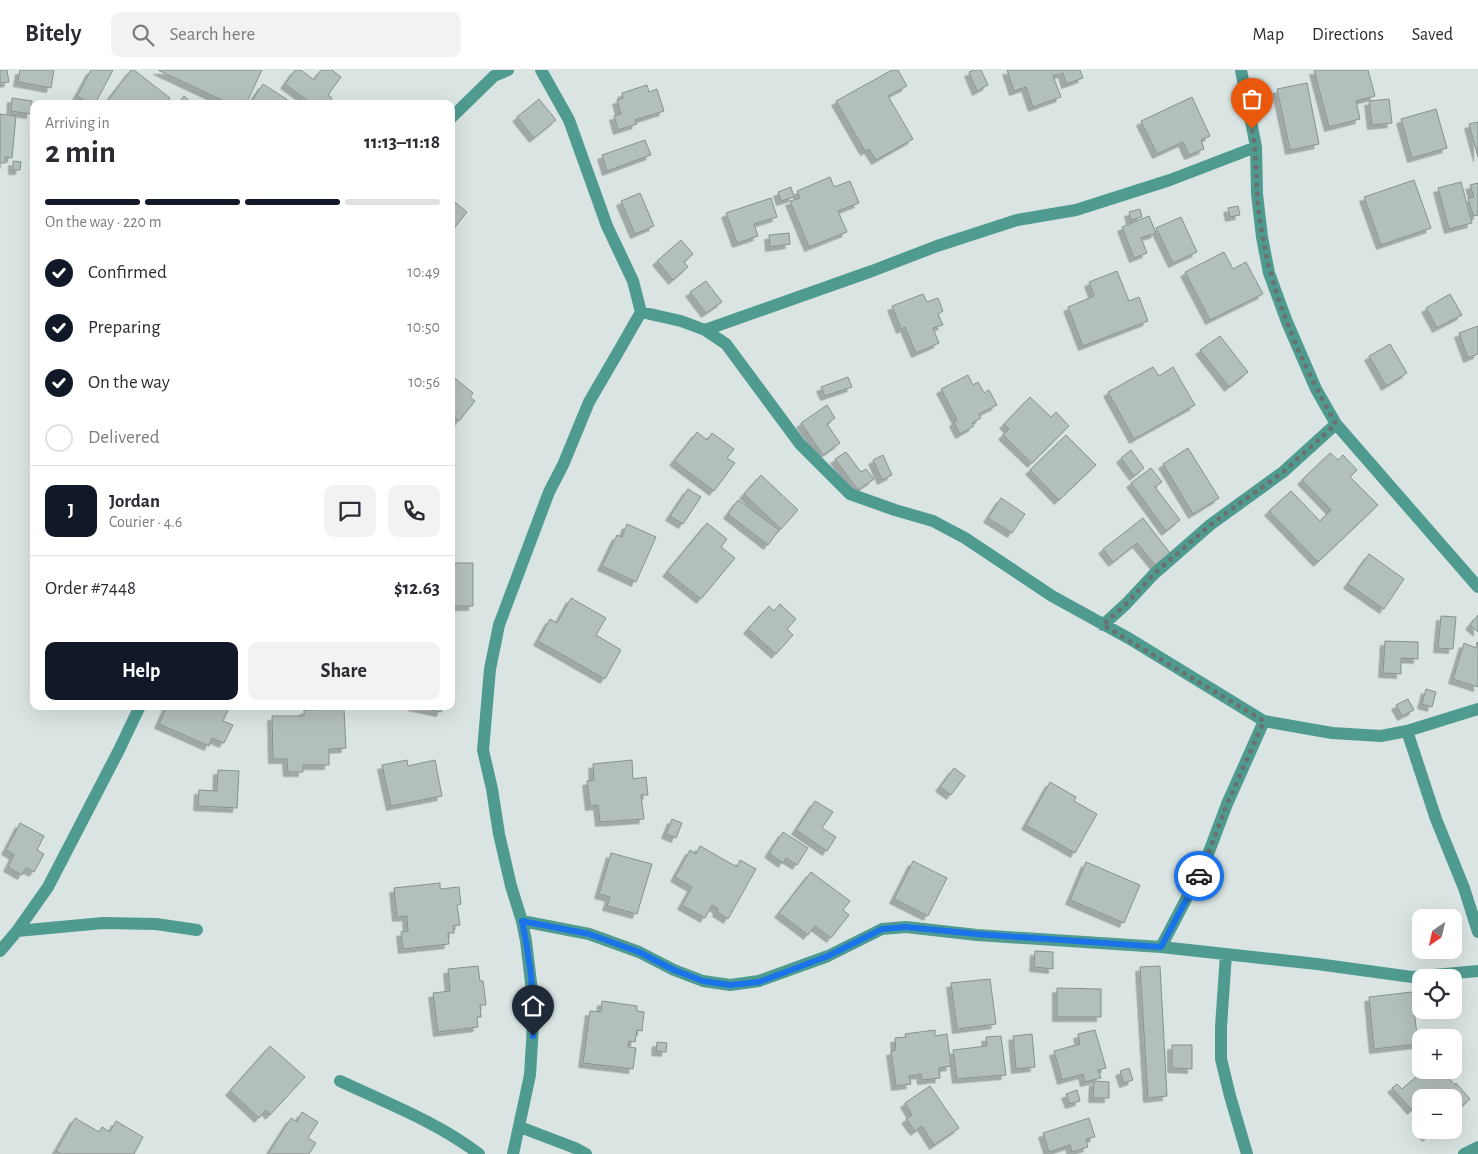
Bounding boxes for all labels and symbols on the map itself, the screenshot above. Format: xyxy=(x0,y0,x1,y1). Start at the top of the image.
pin xyxy=(1231,78,1273,129)
courier xyxy=(1174,851,1224,901)
north arrow xyxy=(1412,909,1462,959)
pin xyxy=(512,985,554,1036)

